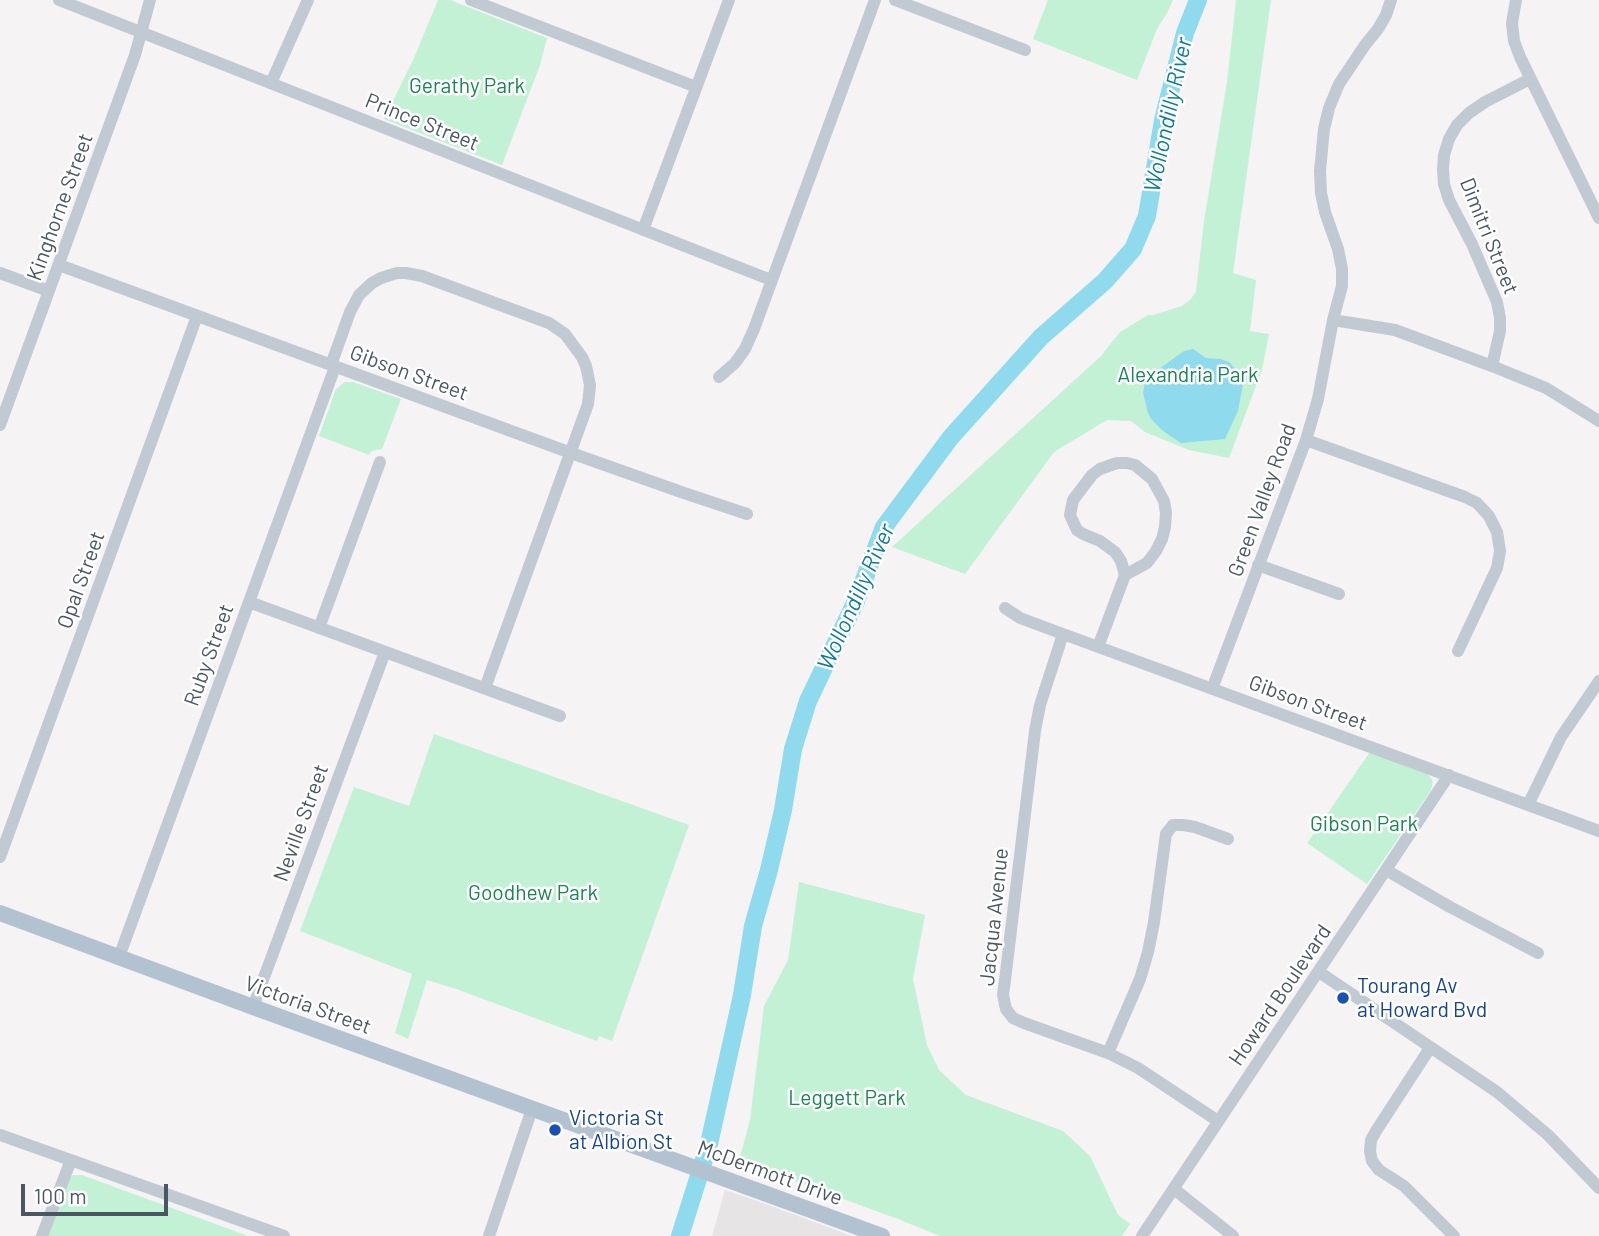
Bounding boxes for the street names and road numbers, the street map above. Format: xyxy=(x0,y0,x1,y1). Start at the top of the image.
street label: Prince Street xyxy=(362,88,482,156)
street label: Kinghorne Street xyxy=(22,130,98,284)
street label: Dimitri Street xyxy=(1454,174,1524,298)
street label: Gibson Street xyxy=(346,340,472,406)
street label: Green Valley Road xyxy=(1223,420,1301,580)
street label: Opal Street xyxy=(52,528,110,632)
street label: Ruby Street xyxy=(179,601,239,709)
street label: Gibson Street xyxy=(1245,670,1371,736)
street label: Neville Street xyxy=(268,761,334,885)
street label: Jacqua Avenue xyxy=(974,847,1014,987)
street label: Howard Boulevard xyxy=(1224,920,1336,1070)
street label: Victoria Street xyxy=(241,970,375,1040)
street label: McDermott Drive xyxy=(694,1135,846,1211)

